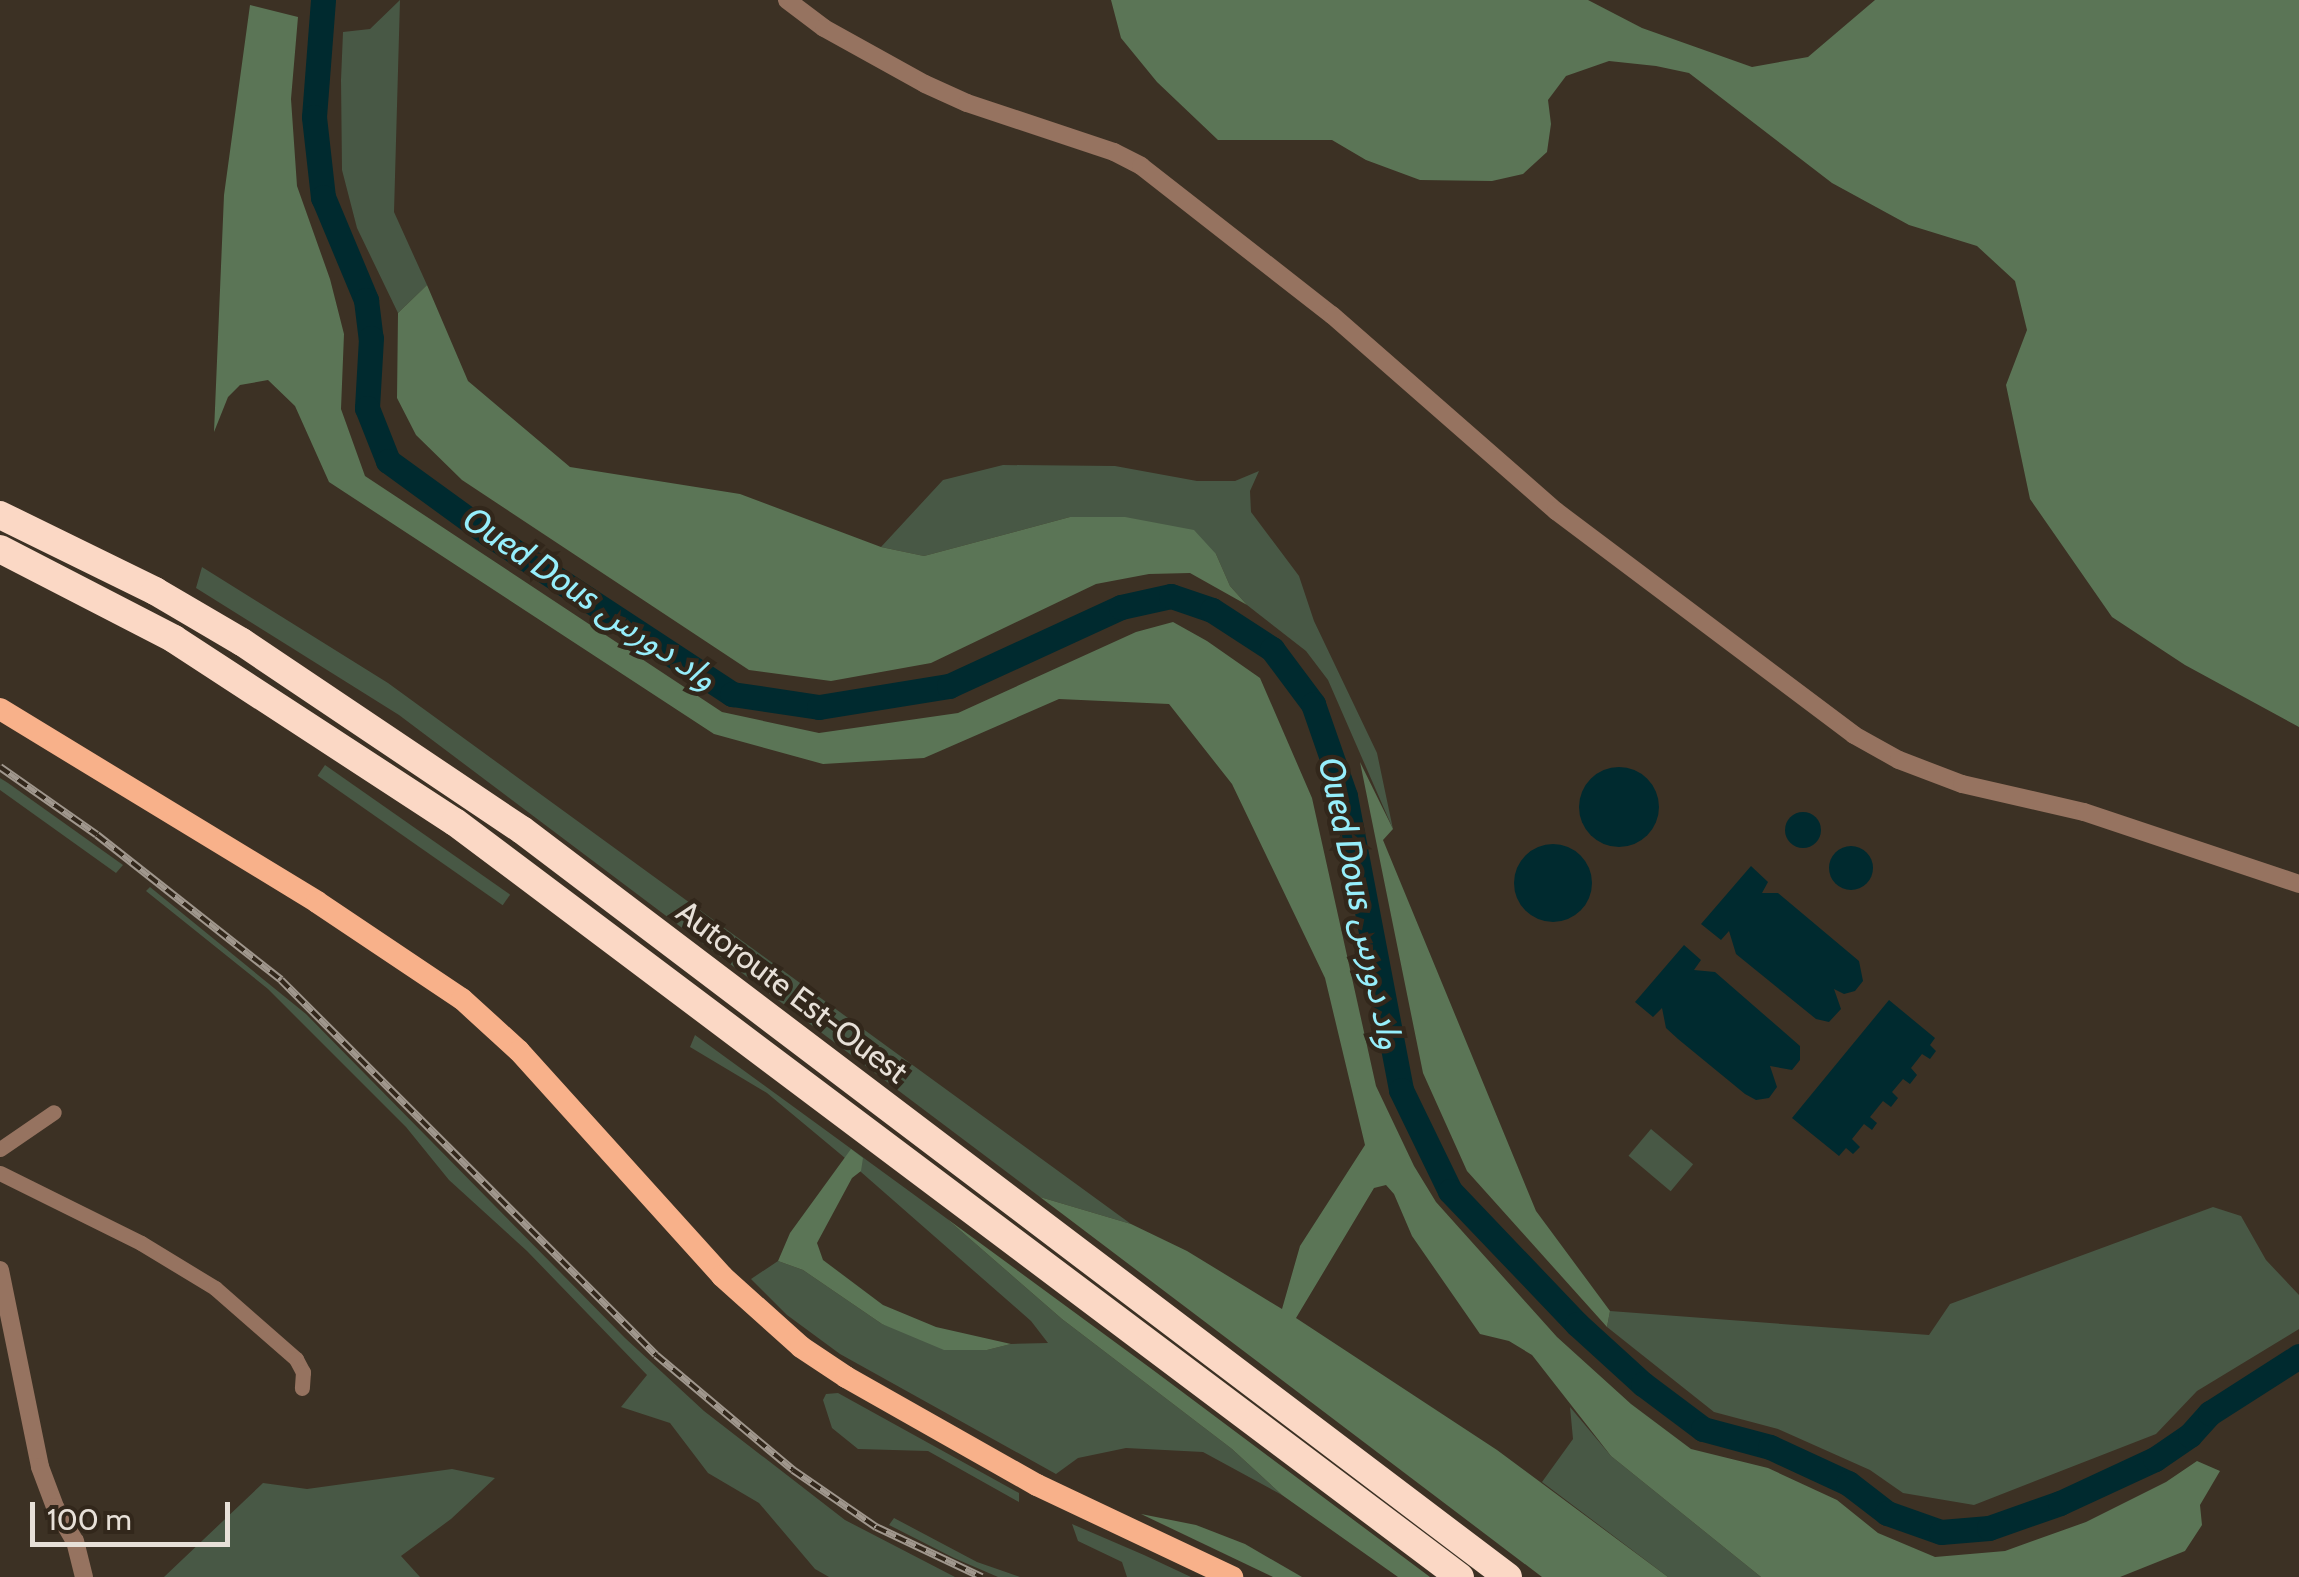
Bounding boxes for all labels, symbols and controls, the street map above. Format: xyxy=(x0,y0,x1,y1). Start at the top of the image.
water label: Oued Dous واد دورس xyxy=(455,498,725,698)
water label: Oued Dous واد دورس xyxy=(1310,753,1412,1053)
street label: Autoroute Est-Ouest xyxy=(669,893,915,1091)
scale bar xyxy=(35,1482,235,1544)
text: 100 m xyxy=(47,1501,132,1538)

